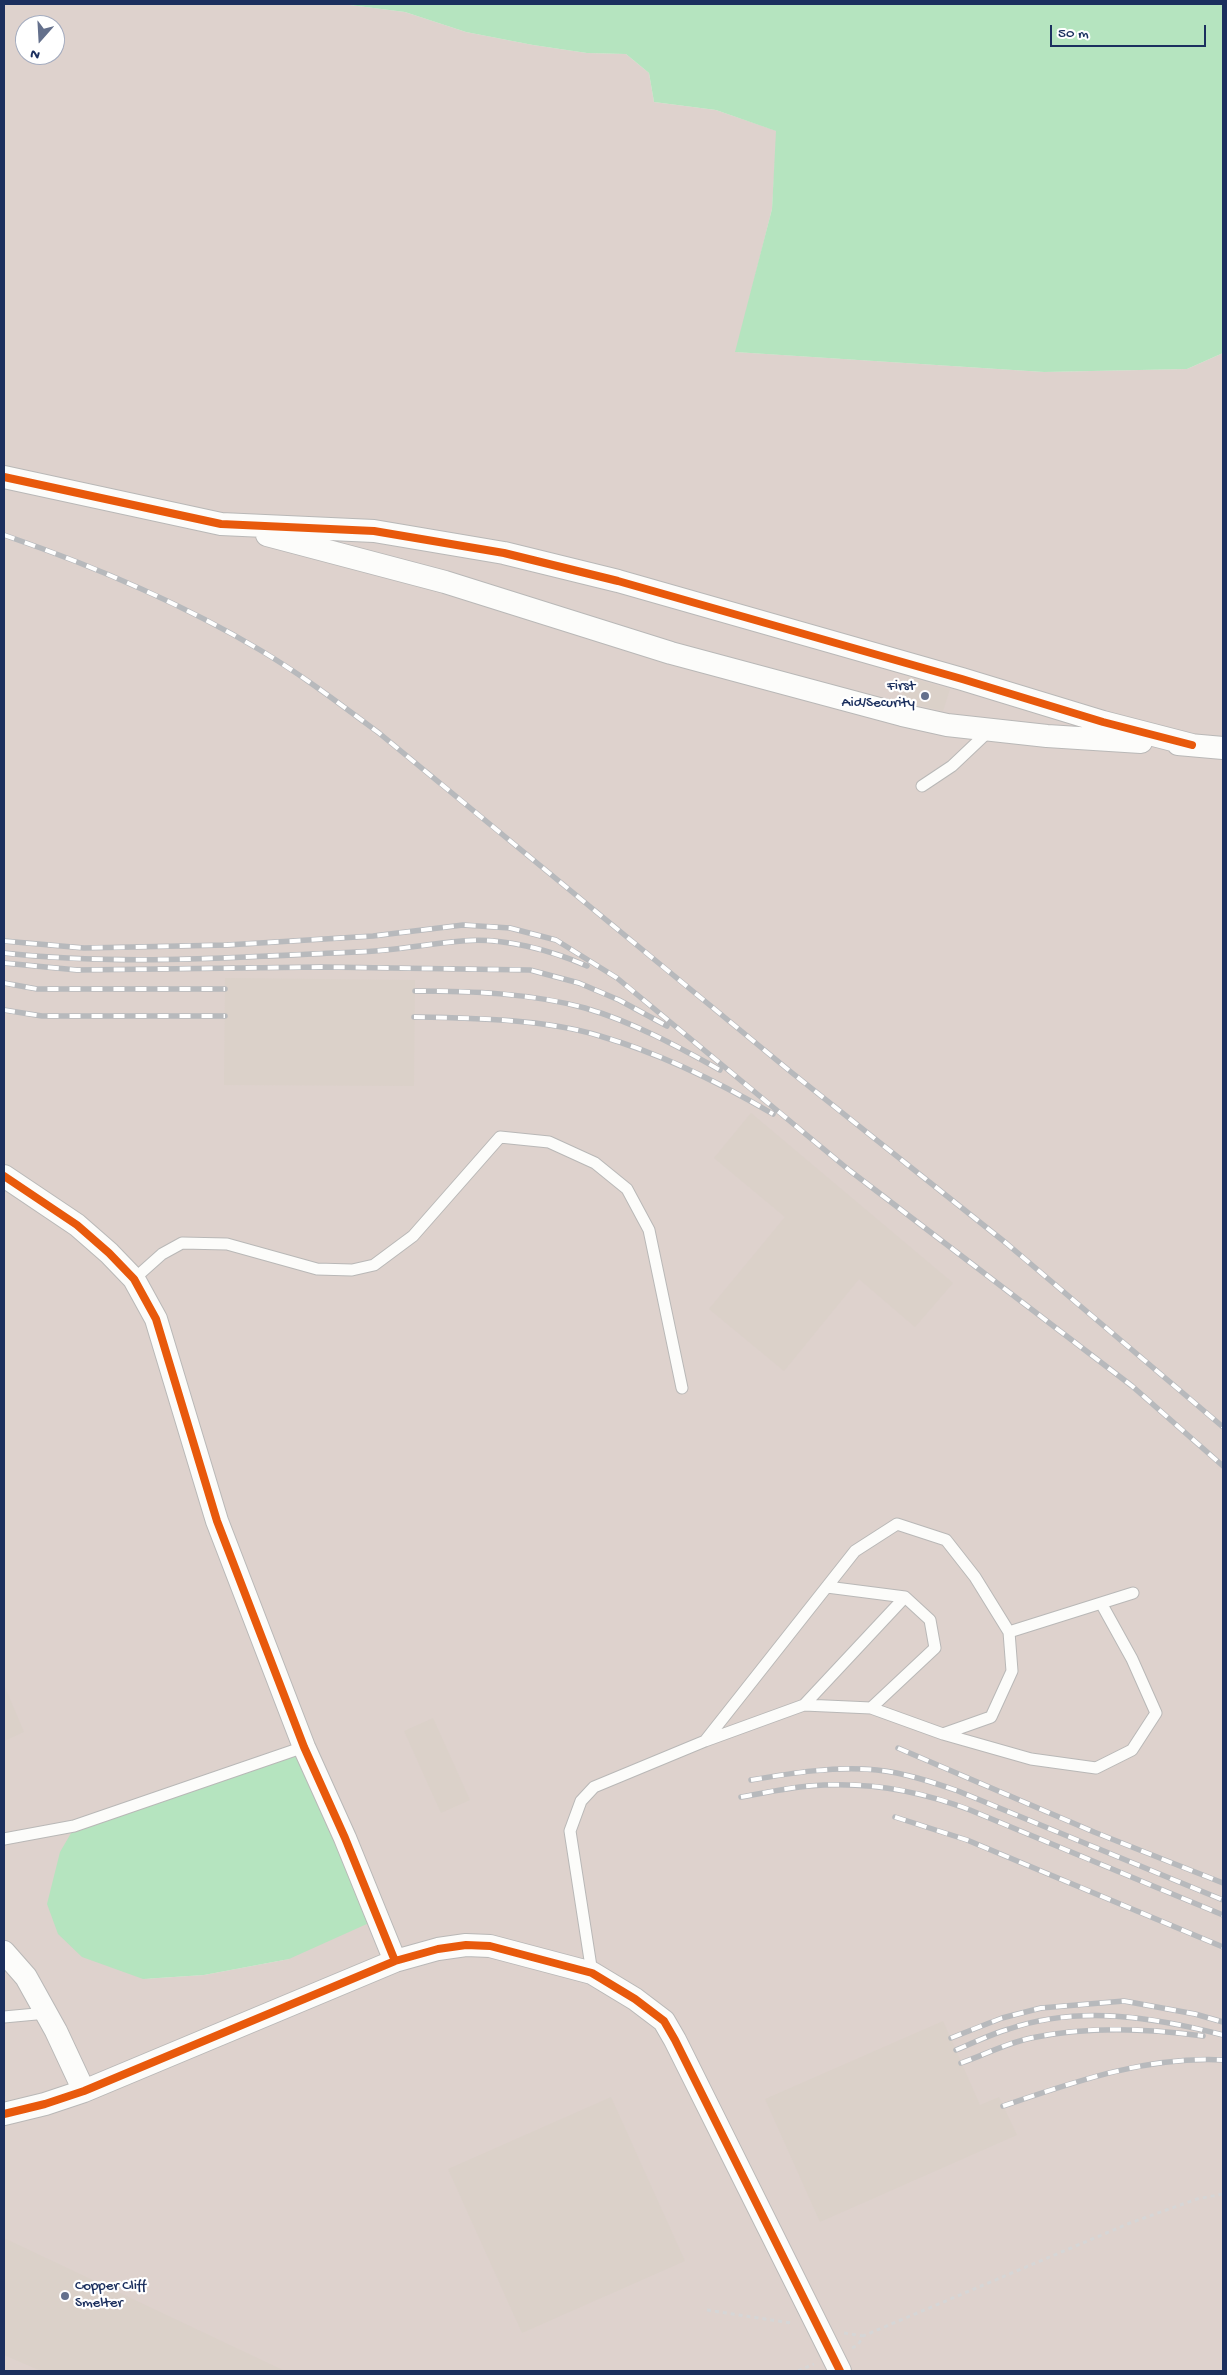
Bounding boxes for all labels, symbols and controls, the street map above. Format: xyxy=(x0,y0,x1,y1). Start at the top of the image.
north arrow xyxy=(15,15,65,65)
scale bar xyxy=(1052,15,1208,47)
text: 50 m xyxy=(1058,25,1089,43)
text: N xyxy=(28,44,42,63)
place label: First Aid/Security xyxy=(842,678,915,713)
marker: First Aid/Security xyxy=(919,690,931,702)
place label: Copper Cliff Smelter xyxy=(75,2278,146,2313)
marker: Copper Cliff Smelter xyxy=(59,2290,71,2302)

